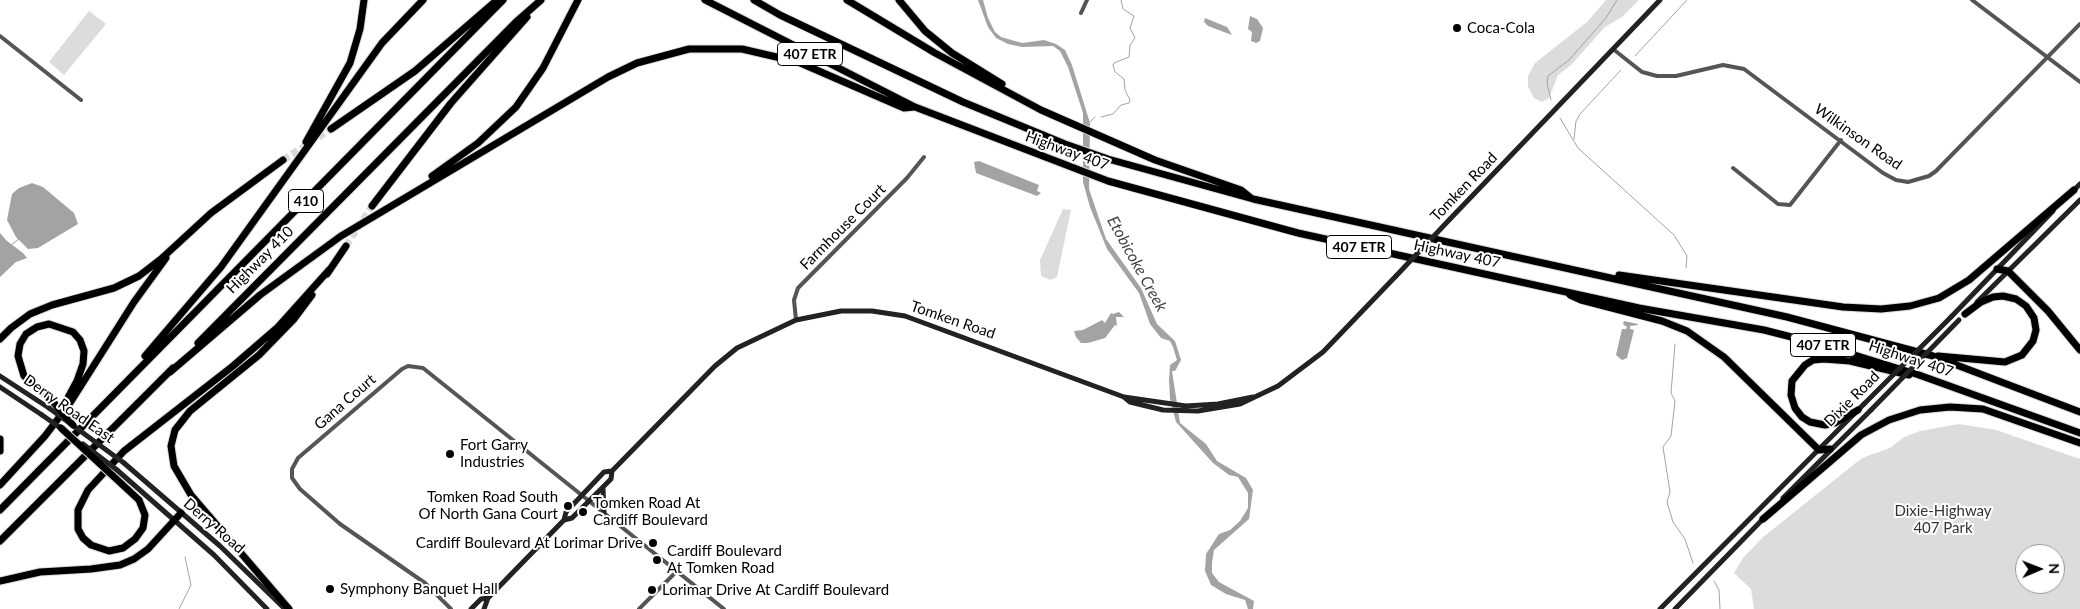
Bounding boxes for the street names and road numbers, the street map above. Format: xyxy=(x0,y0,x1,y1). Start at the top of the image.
road number: 407 ETR xyxy=(778,42,842,66)
street label: Wilkinson Road xyxy=(1811,100,1905,174)
street label: Highway 407 xyxy=(1023,128,1111,174)
street label: Tomken Road xyxy=(1427,149,1501,225)
street label: Farmhouse Court xyxy=(796,180,890,274)
road number: 410 xyxy=(288,190,324,212)
street label: Highway 410 xyxy=(223,223,297,297)
road number: 407 ETR xyxy=(1326,236,1392,258)
street label: Highway 407 xyxy=(1412,236,1502,272)
street label: Tomken Road xyxy=(908,297,998,343)
road number: 407 ETR xyxy=(1790,334,1856,356)
street label: Highway 407 xyxy=(1867,337,1955,381)
street label: Dixie Road xyxy=(1821,368,1883,430)
street label: Gana Court xyxy=(311,370,379,434)
street label: Derry Road East xyxy=(20,371,118,447)
street label: Derry Road xyxy=(180,495,248,557)

